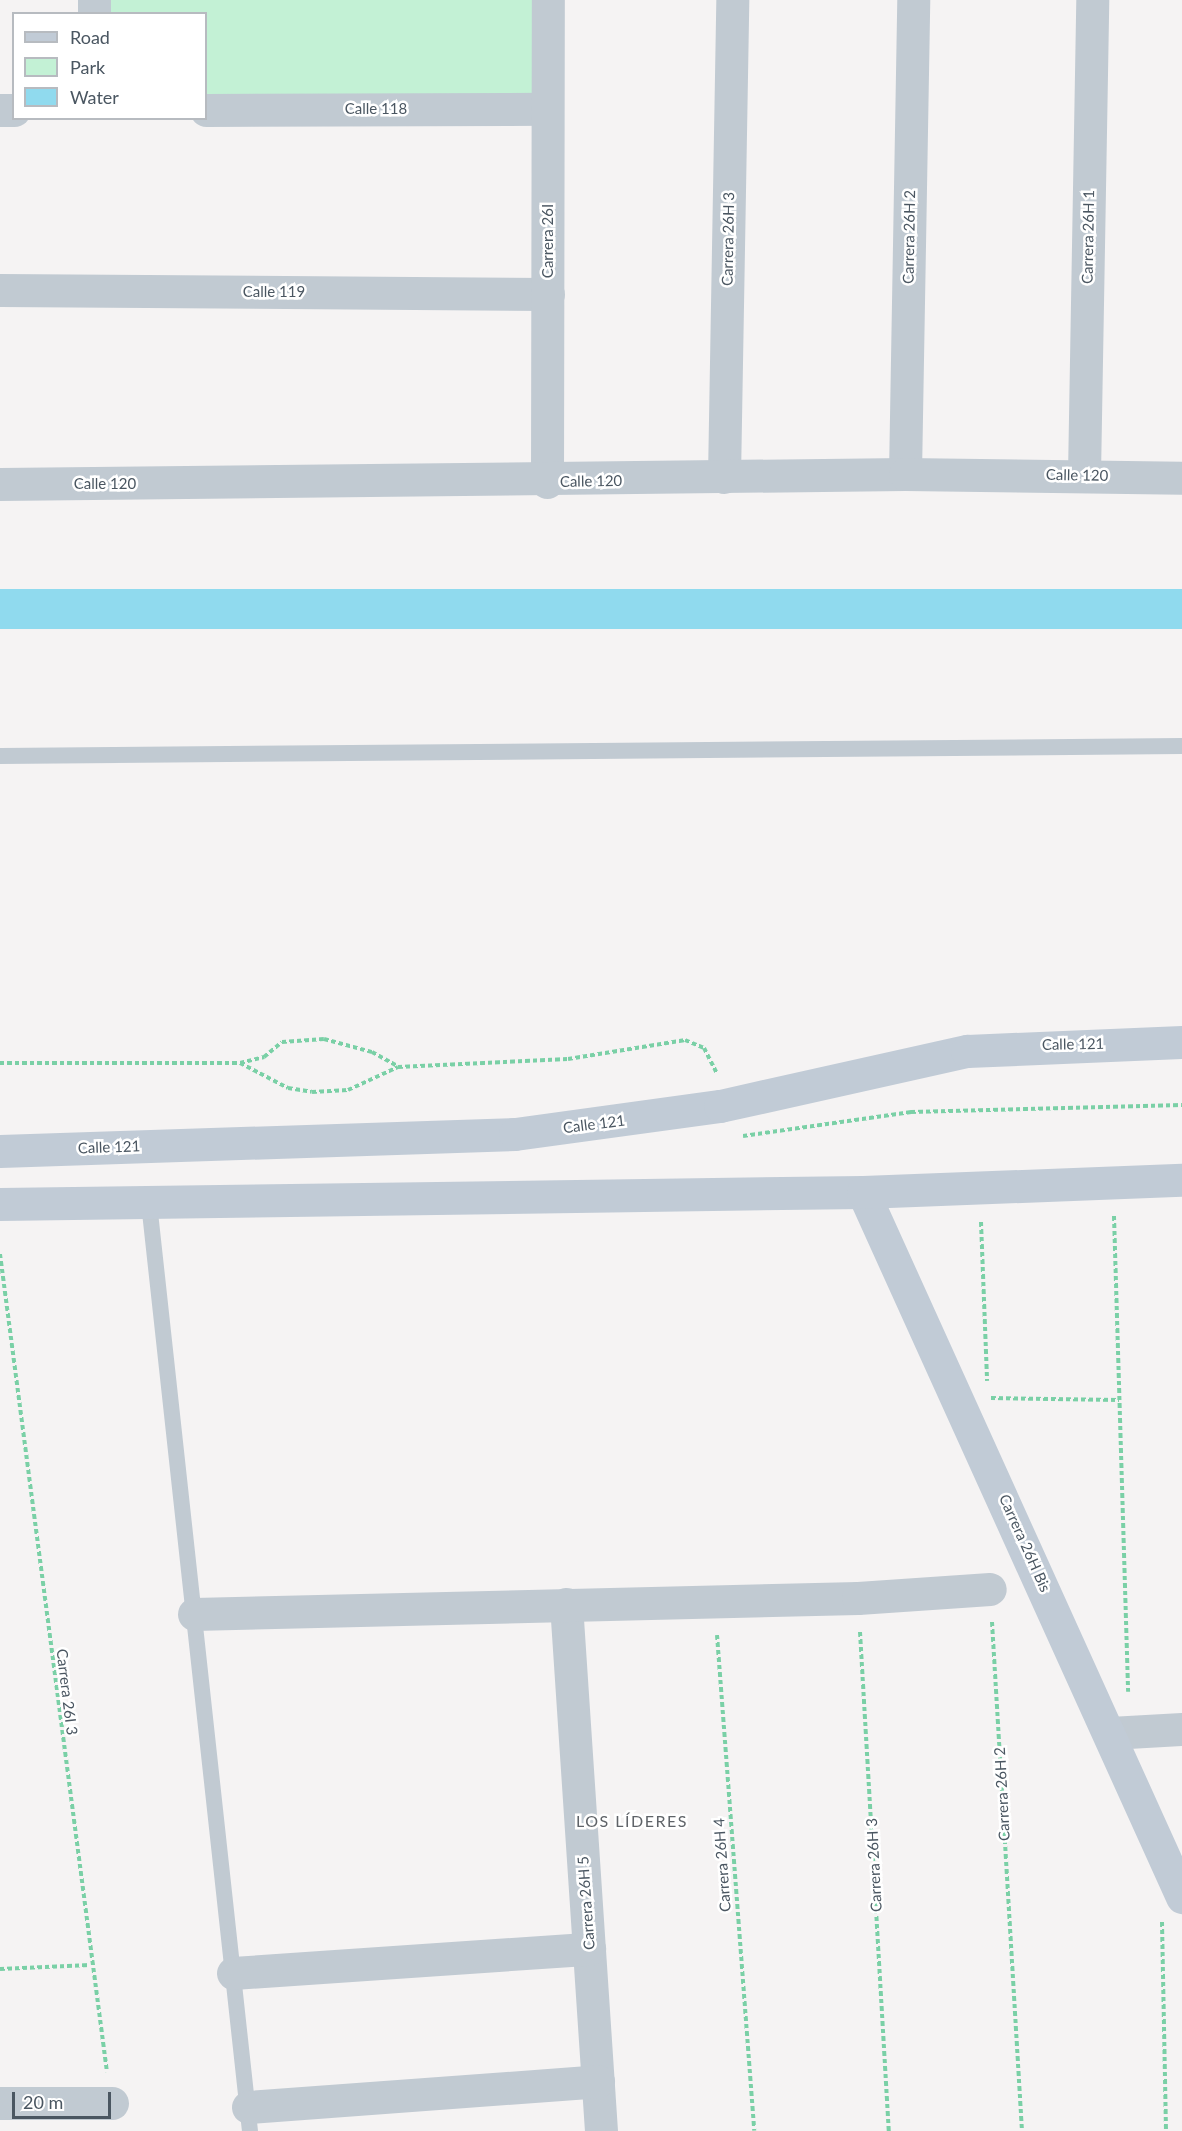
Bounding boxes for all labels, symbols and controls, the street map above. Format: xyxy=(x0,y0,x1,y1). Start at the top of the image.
legend xyxy=(12,12,207,120)
text: Road xyxy=(70,26,110,48)
text: Park xyxy=(70,56,105,78)
text: Water xyxy=(70,86,119,108)
street label: Calle 118 xyxy=(345,100,407,118)
street label: Carrera 26H 2 xyxy=(899,190,919,284)
street label: Carrera 26H 1 xyxy=(1078,190,1098,284)
street label: Carrera 26H 3 xyxy=(718,192,738,286)
street label: Carrera 26I xyxy=(539,204,557,278)
street label: Calle 119 xyxy=(243,283,305,301)
street label: Calle 120 xyxy=(1046,465,1108,485)
street label: Calle 120 xyxy=(560,471,622,491)
street label: Calle 120 xyxy=(74,475,136,493)
street label: Calle 121 xyxy=(1042,1034,1104,1054)
street label: Calle 121 xyxy=(562,1111,626,1137)
street label: Calle 121 xyxy=(77,1137,141,1157)
street label: Carrera 26H Bis xyxy=(995,1491,1055,1595)
street label: Carrera 26I 3 xyxy=(53,1648,81,1736)
street label: Carrera 26H 2 xyxy=(991,1747,1013,1841)
district label: LOS LÍDERES xyxy=(576,1811,688,1831)
street label: Carrera 26H 4 xyxy=(710,1817,734,1913)
street label: Carrera 26H 3 xyxy=(863,1818,885,1912)
street label: Carrera 26H 5 xyxy=(574,1855,598,1951)
scale bar xyxy=(15,2080,114,2118)
text: 20 m xyxy=(23,2091,63,2113)

